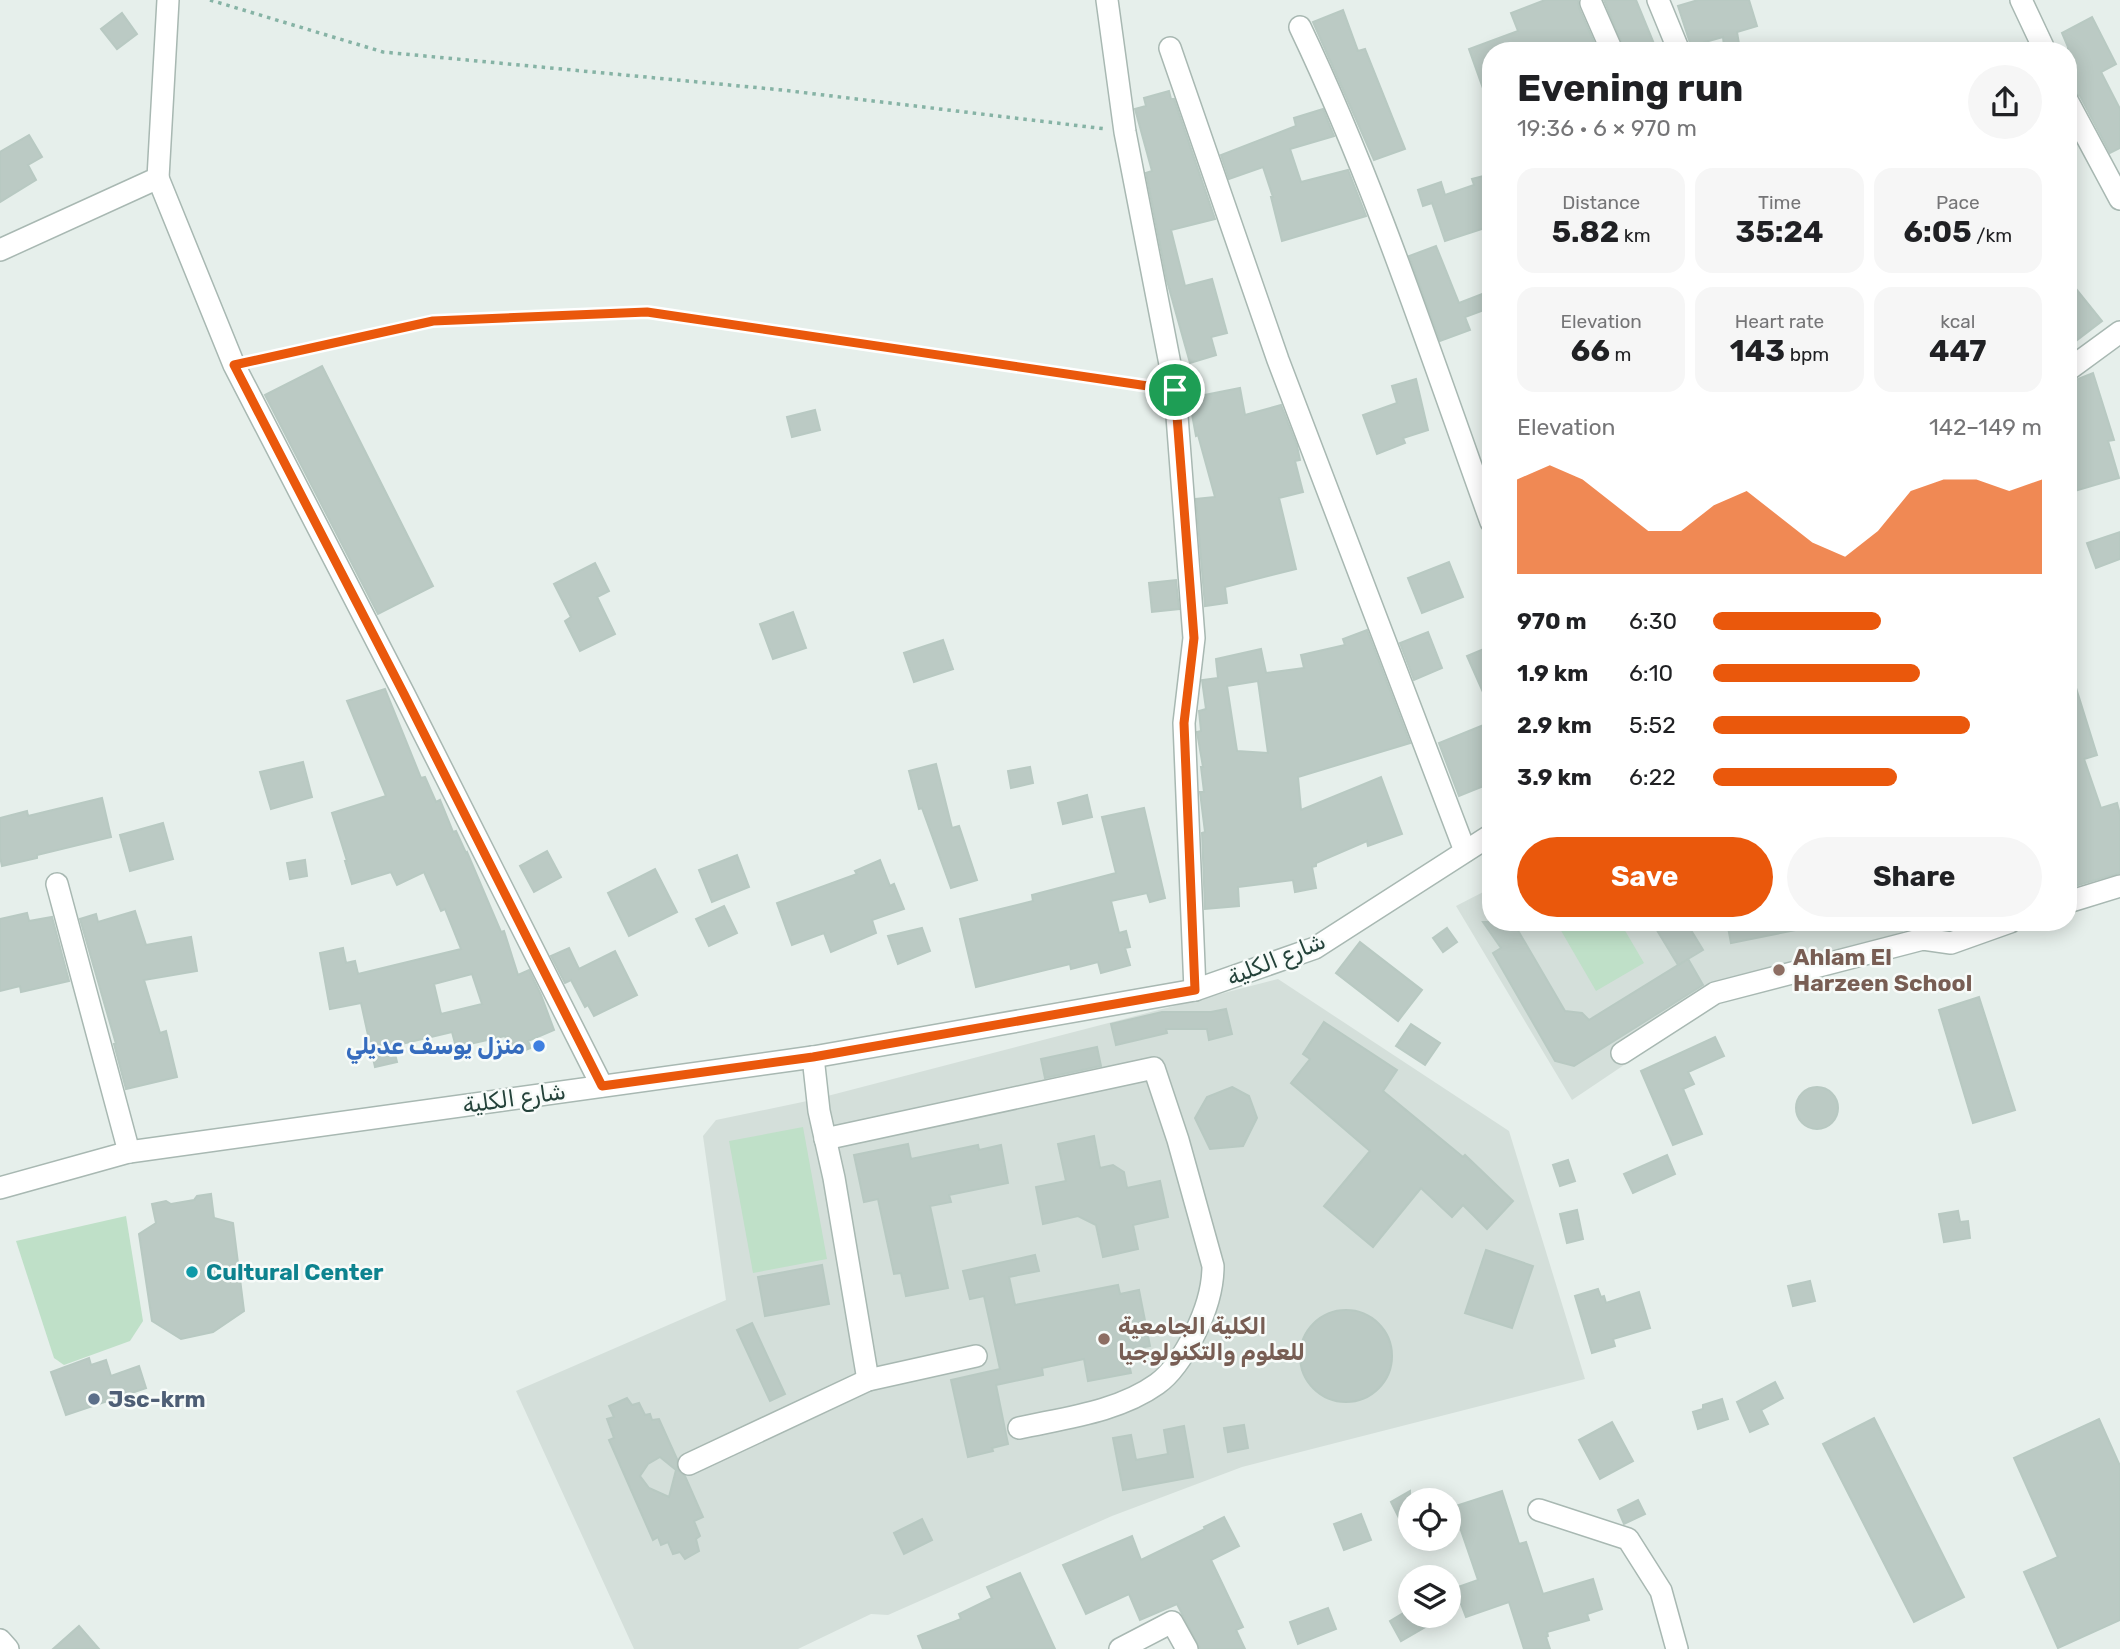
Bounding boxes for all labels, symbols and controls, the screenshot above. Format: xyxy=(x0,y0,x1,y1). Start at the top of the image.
text: Evening run xyxy=(1517,65,1743,111)
button: share xyxy=(1968,65,2042,139)
text: 19:36 · 6 × 970 m xyxy=(1517,114,1697,142)
text: Distance xyxy=(1562,191,1640,214)
text: Time xyxy=(1758,191,1801,214)
text: Pace xyxy=(1936,191,1980,214)
text: 5.82 xyxy=(1552,214,1619,250)
text: 35:24 xyxy=(1736,214,1823,250)
text: 6:05 xyxy=(1904,214,1972,250)
text: km xyxy=(1619,224,1651,247)
text: /km xyxy=(1972,224,2012,247)
text: Elevation xyxy=(1560,310,1642,333)
text: Heart rate xyxy=(1735,310,1824,333)
text: kcal xyxy=(1940,310,1975,333)
text: 66 xyxy=(1571,333,1610,369)
text: 143 xyxy=(1730,333,1785,369)
text: 447 xyxy=(1929,333,1987,369)
text: m xyxy=(1610,343,1631,366)
text: bpm xyxy=(1785,343,1829,366)
pin xyxy=(1145,360,1205,420)
icon: arrive xyxy=(1156,371,1194,409)
text: Elevation xyxy=(1517,413,1616,441)
text: 142–149 m xyxy=(1929,413,2042,441)
text: 970 m xyxy=(1517,607,1587,635)
text: 6:30 xyxy=(1629,607,1677,635)
text: 1.9 km xyxy=(1517,659,1588,687)
text: 6:10 xyxy=(1629,659,1673,687)
text: 2.9 km xyxy=(1517,711,1592,739)
text: 5:52 xyxy=(1629,711,1676,739)
text: 3.9 km xyxy=(1517,763,1592,791)
text: 6:22 xyxy=(1629,763,1676,791)
button: Save xyxy=(1517,837,1773,917)
button: Share xyxy=(1787,837,2042,917)
street label: شارع الكلية xyxy=(1223,927,1330,993)
place label: Ahlam El Harzeen School xyxy=(1793,943,1972,997)
marker: Ahlam El Harzeen School xyxy=(1771,962,1787,978)
place label: منزل يوسف عديلي xyxy=(346,1032,525,1064)
marker: منزل يوسف عديلي xyxy=(531,1038,547,1054)
street label: شارع الكلية xyxy=(461,1077,568,1121)
place label: Cultural Center xyxy=(206,1258,384,1286)
marker: Cultural Center xyxy=(184,1264,200,1280)
place label: الكلية الجامعية للعلوم والتكنولوجيا xyxy=(1118,1312,1305,1367)
marker: الكلية الجامعية للعلوم والتكنولوجيا xyxy=(1096,1331,1112,1347)
place label: Jsc-krm xyxy=(108,1385,206,1413)
marker: Jsc-krm xyxy=(86,1391,102,1407)
map controls xyxy=(1398,1488,1461,1628)
button: locate xyxy=(1398,1488,1461,1551)
button: layers xyxy=(1398,1565,1461,1628)

